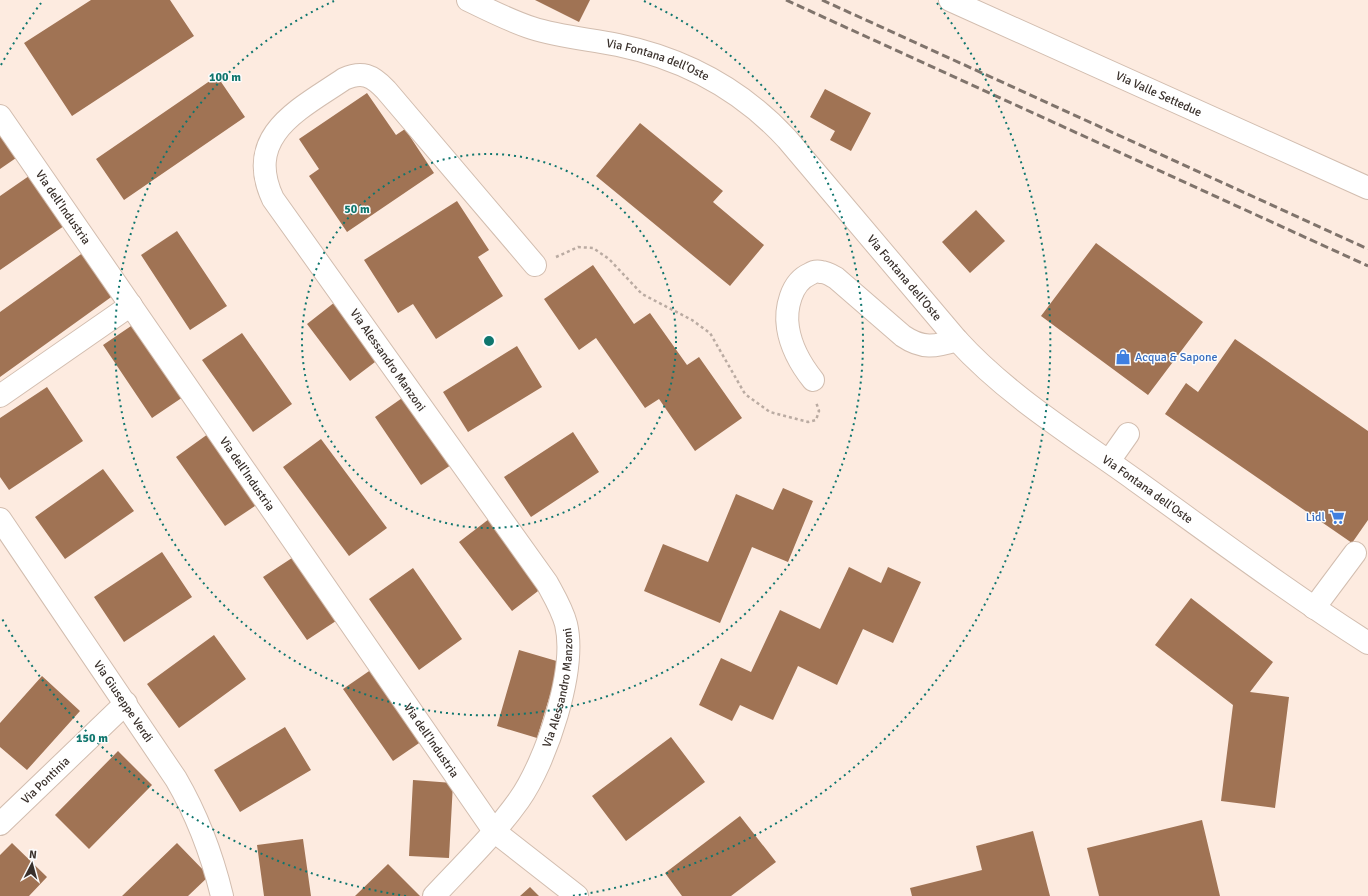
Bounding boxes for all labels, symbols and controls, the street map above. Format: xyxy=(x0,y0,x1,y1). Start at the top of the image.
street label: Via Fontana dell'Oste xyxy=(605,36,712,84)
street label: Via Valle Settedue xyxy=(1113,69,1204,120)
text: 100 m xyxy=(209,70,241,85)
street label: Via dell'Industria xyxy=(32,168,94,248)
text: 50 m xyxy=(344,202,370,217)
street label: Via Fontana dell'Oste xyxy=(863,232,945,324)
street label: Via Alessandro Manzoni xyxy=(347,306,429,414)
centre of rings xyxy=(482,334,496,348)
shop icon: Acqua & Sapone xyxy=(1114,348,1132,366)
place label: Acqua & Sapone xyxy=(1135,350,1218,365)
street label: Via dell'Industria xyxy=(216,434,278,514)
street label: Via Fontana dell'Oste xyxy=(1099,452,1195,527)
supermarket icon: Lidl xyxy=(1328,508,1346,526)
place label: Lidl xyxy=(1306,510,1325,525)
street label: Via Alessandro Manzoni xyxy=(539,627,576,750)
street label: Via Giuseppe Verdi xyxy=(90,658,156,745)
street label: Via dell'Industria xyxy=(400,701,462,781)
text: 150 m xyxy=(76,731,108,746)
street label: Via Pontinia xyxy=(18,754,73,807)
north arrow xyxy=(12,844,52,884)
text: N xyxy=(29,848,37,861)

